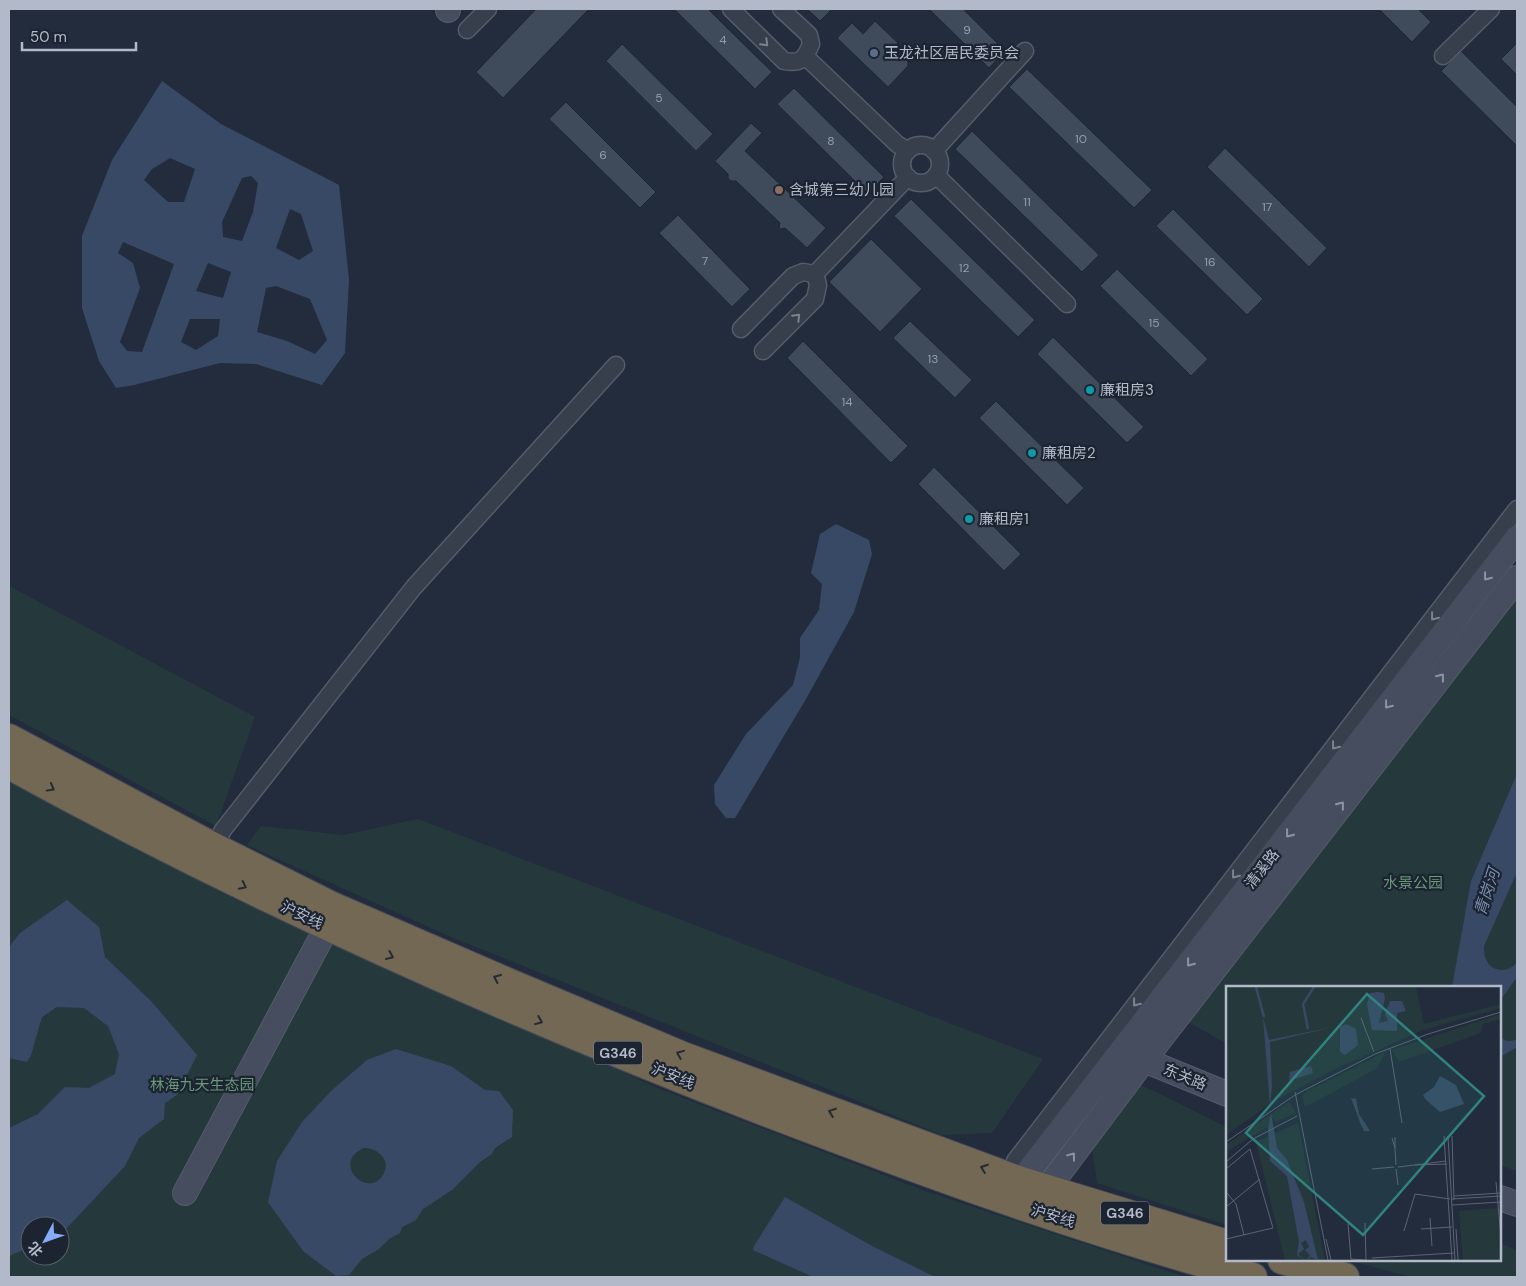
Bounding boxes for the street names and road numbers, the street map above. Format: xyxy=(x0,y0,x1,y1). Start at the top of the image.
street label: 清溪路 xyxy=(1240,845,1284,893)
street label: 沪安线 xyxy=(277,896,327,934)
road number: G346 xyxy=(594,1042,642,1064)
street label: 沪安线 xyxy=(648,1058,698,1094)
street label: 东关路 xyxy=(1160,1059,1210,1095)
street label: 沪安线 xyxy=(1029,1200,1077,1232)
road number: G346 xyxy=(1101,1202,1149,1224)

